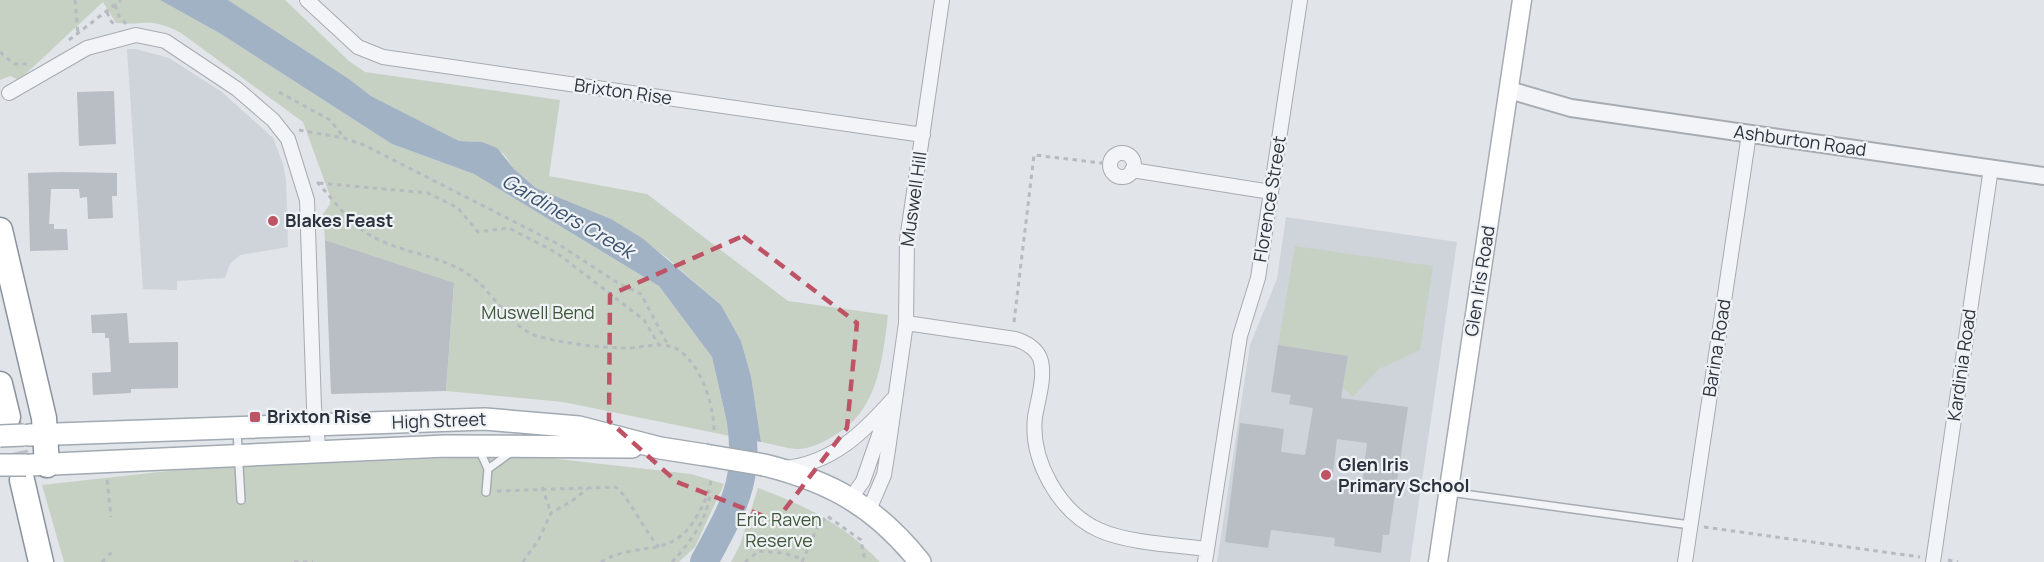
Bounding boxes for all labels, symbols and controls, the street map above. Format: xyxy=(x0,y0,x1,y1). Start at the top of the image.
street label: Brixton Rise xyxy=(573,72,674,110)
street label: Ashburton Road xyxy=(1732,119,1868,161)
street label: Florence Street xyxy=(1247,134,1291,264)
street label: Muswell Hill xyxy=(894,150,932,248)
water label: Gardiners Creek xyxy=(497,167,642,266)
place label: Blakes Feast xyxy=(285,208,393,232)
marker: Blakes Feast xyxy=(266,214,280,228)
street label: Glen Iris Road xyxy=(1458,224,1500,338)
street label: Barina Road xyxy=(1696,297,1736,398)
park label: Muswell Bend xyxy=(481,300,595,324)
street label: Kardinia Road xyxy=(1941,307,1981,422)
place label: Brixton Rise xyxy=(267,404,372,428)
street label: High Street xyxy=(391,406,487,434)
marker: Brixton Rise xyxy=(248,410,262,424)
place label: Glen Iris Primary School xyxy=(1338,452,1470,497)
marker: Glen Iris Primary School xyxy=(1319,468,1333,482)
park label: Eric Raven Reserve xyxy=(736,507,822,552)

